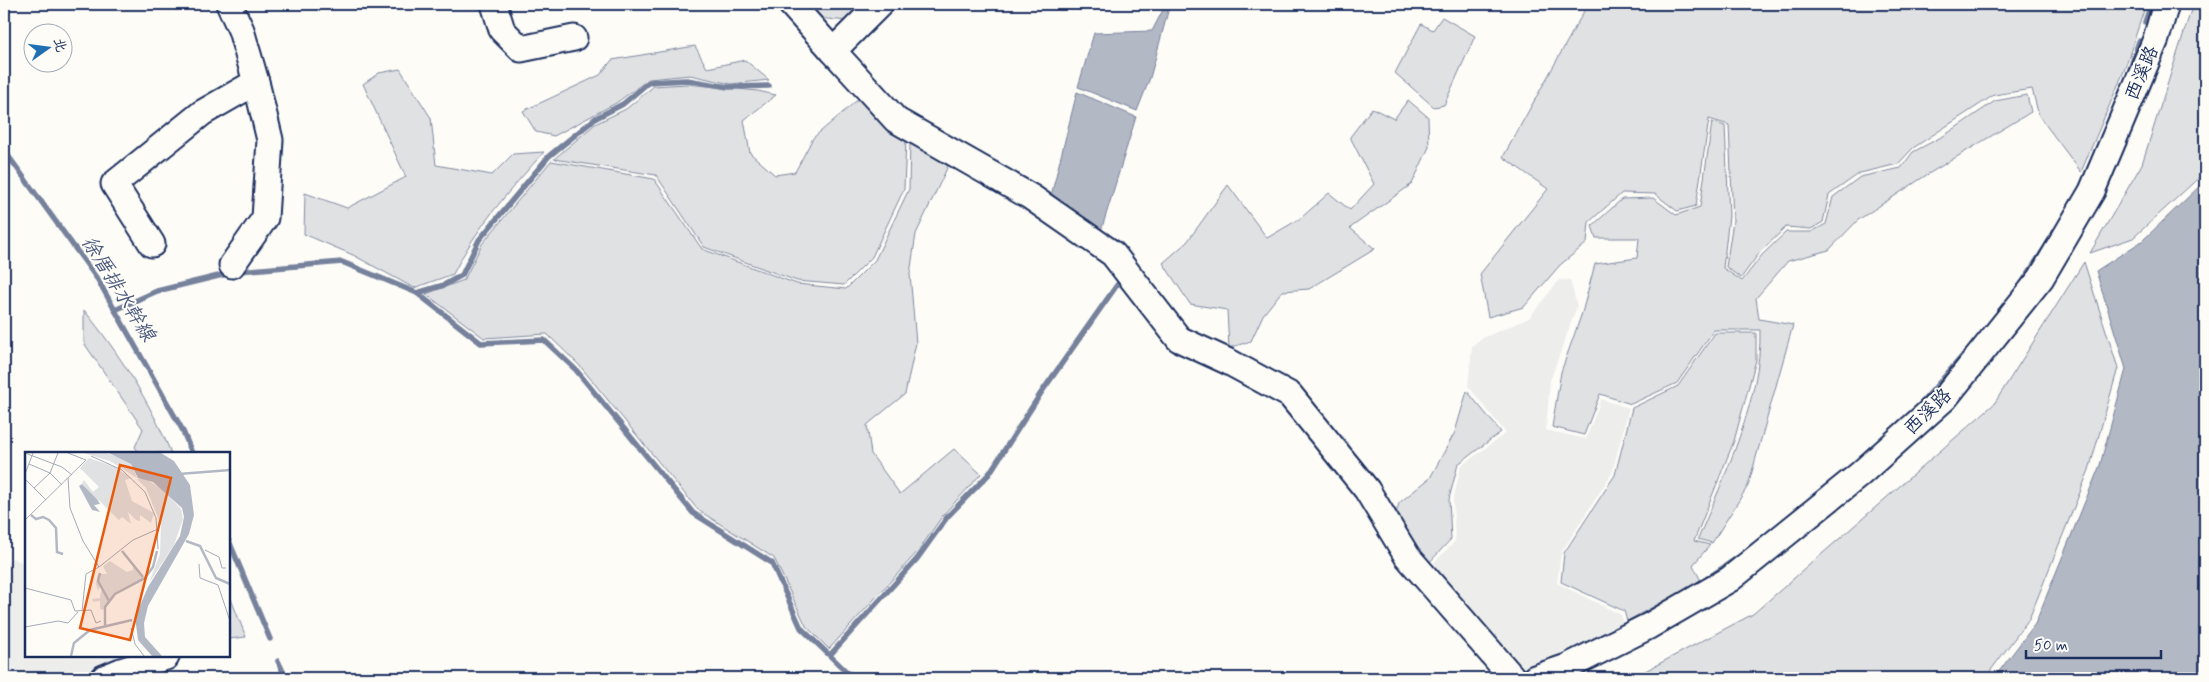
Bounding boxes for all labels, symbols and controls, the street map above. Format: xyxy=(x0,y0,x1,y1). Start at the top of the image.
north arrow xyxy=(22,22,72,72)
text: 北 xyxy=(49,36,70,54)
street label: 西溪路 xyxy=(2119,42,2165,104)
water label: 徐厝排水幹線 xyxy=(75,231,162,348)
street label: 西溪路 xyxy=(1899,383,1957,441)
inset map xyxy=(25,452,230,657)
scale bar xyxy=(2026,627,2162,659)
text: 50 m xyxy=(2034,636,2068,656)

